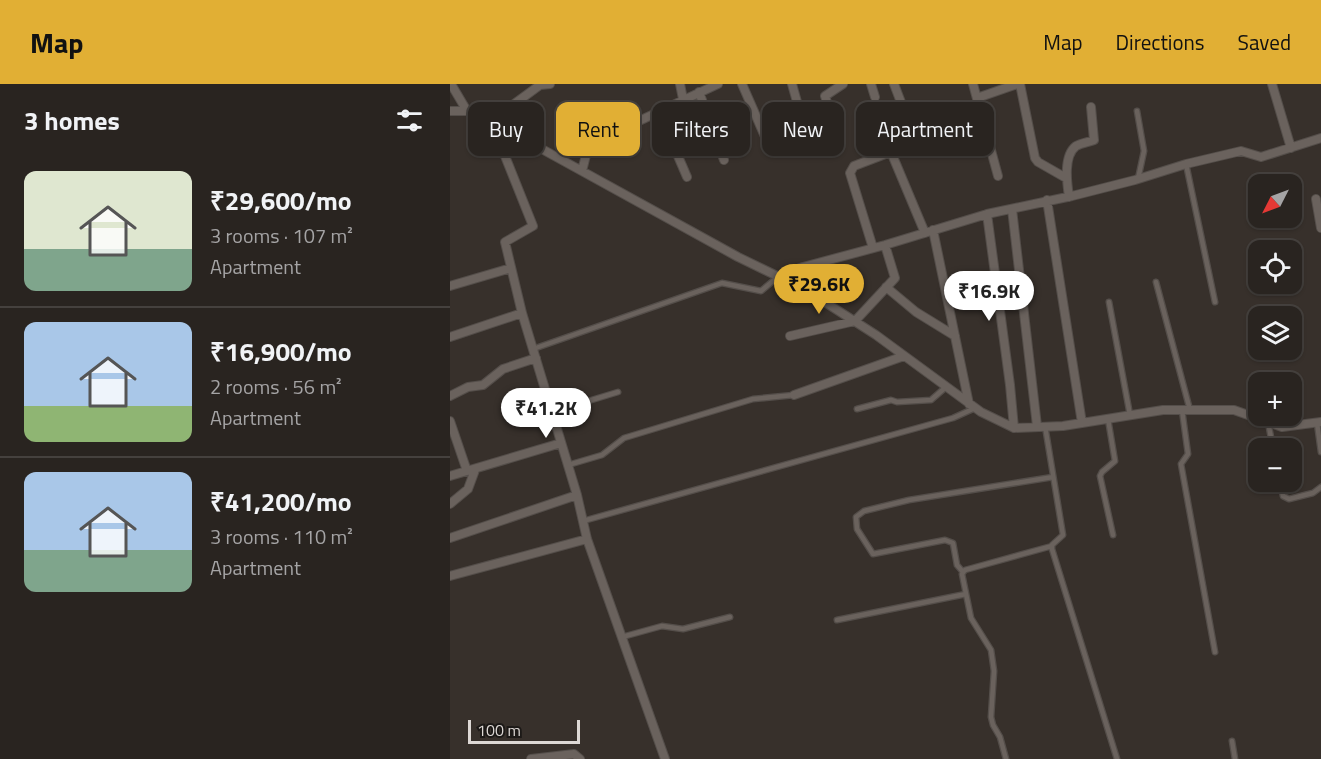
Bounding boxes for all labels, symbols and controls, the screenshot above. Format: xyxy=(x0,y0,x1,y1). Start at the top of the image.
text: Map xyxy=(30,21,84,64)
text: Map xyxy=(1043,26,1083,58)
text: Directions xyxy=(1116,26,1205,58)
text: Saved xyxy=(1238,26,1291,58)
text: 3 homes xyxy=(24,101,120,140)
chip: Buy xyxy=(468,102,544,156)
chip: Rent xyxy=(556,102,640,156)
chip: Filters xyxy=(652,102,750,156)
chip: New xyxy=(762,102,844,156)
chip: Apartment xyxy=(856,102,994,156)
icon: filters xyxy=(393,104,426,137)
north arrow xyxy=(1248,174,1302,228)
map controls xyxy=(1248,174,1302,492)
text: ₹29,600/mo xyxy=(210,181,352,220)
icon: home xyxy=(72,195,144,267)
text: 3 rooms · 107 m² xyxy=(210,220,353,251)
button: locate xyxy=(1248,240,1302,294)
text: Apartment xyxy=(210,251,301,282)
pin: ₹29.6K xyxy=(770,264,868,315)
text: ₹29.6K xyxy=(788,268,850,299)
pin: ₹16.9K xyxy=(940,271,1038,322)
text: ₹16.9K xyxy=(958,275,1020,306)
button: layers xyxy=(1248,306,1302,360)
text: ₹16,900/mo xyxy=(210,332,352,371)
icon: home xyxy=(72,346,144,418)
text: 2 rooms · 56 m² xyxy=(210,371,342,402)
button: + xyxy=(1248,372,1302,426)
pin: ₹41.2K xyxy=(497,388,595,439)
text: ₹41.2K xyxy=(515,392,577,423)
text: Apartment xyxy=(210,402,301,433)
button: − xyxy=(1248,438,1302,492)
text: ₹41,200/mo xyxy=(210,482,352,521)
icon: home xyxy=(72,496,144,568)
text: 3 rooms · 110 m² xyxy=(210,521,353,552)
text: Apartment xyxy=(210,552,301,583)
scale bar xyxy=(468,717,580,744)
text: 100 m xyxy=(477,718,521,742)

